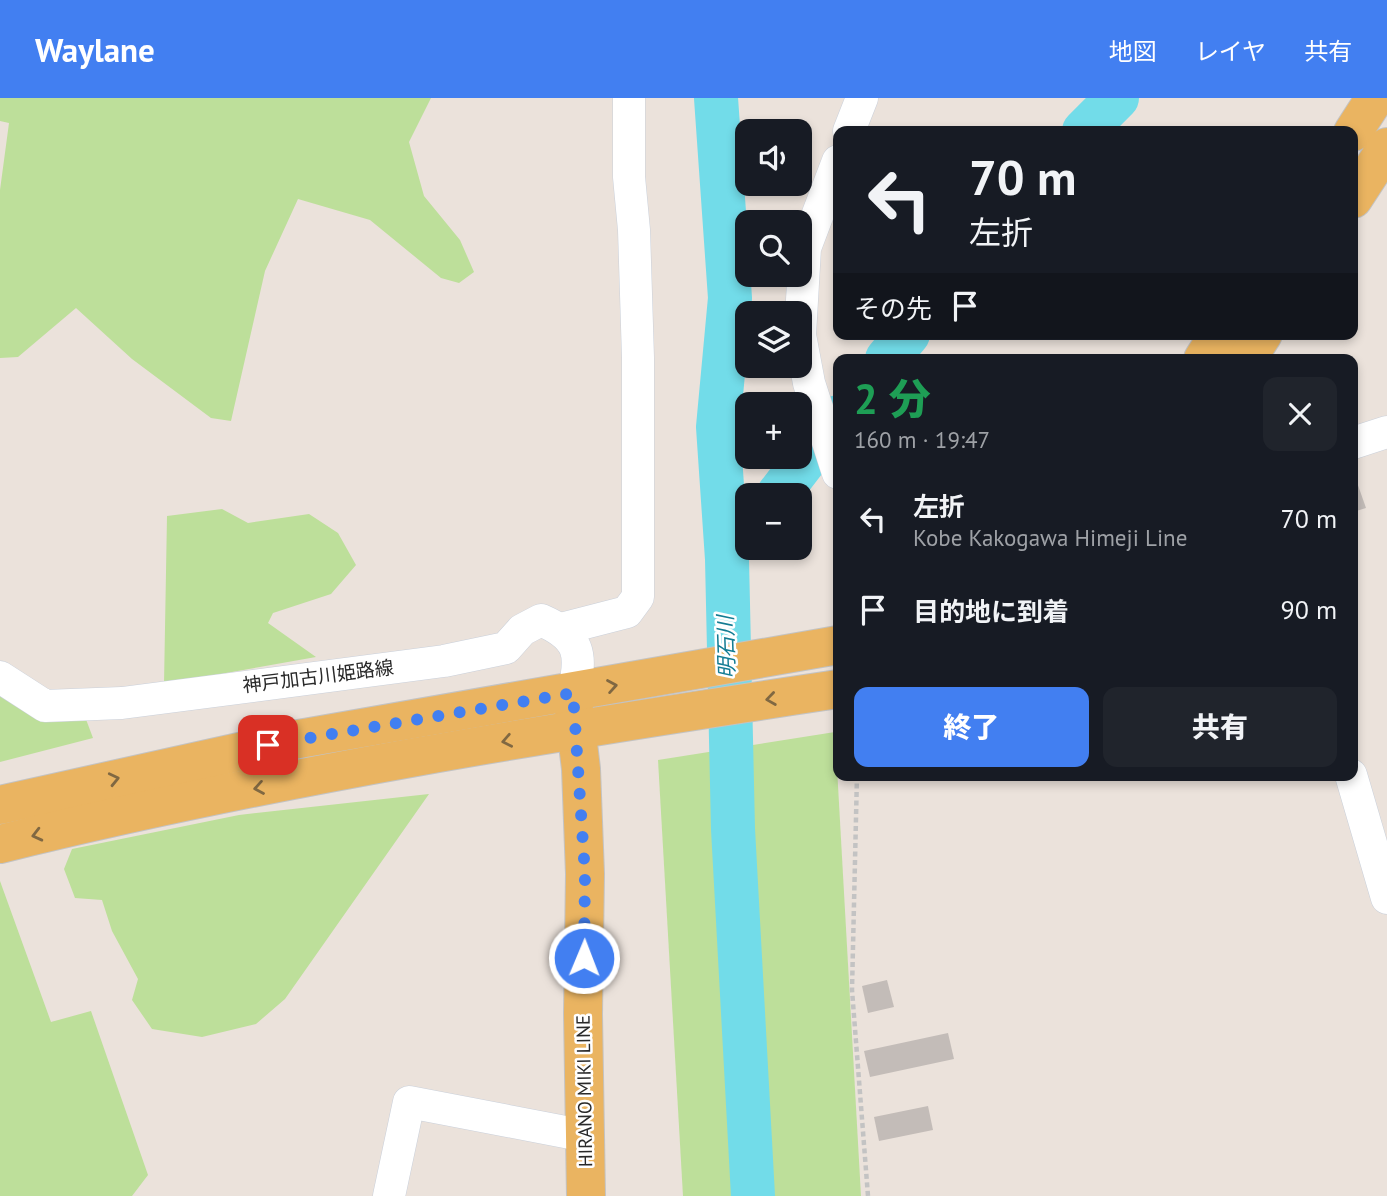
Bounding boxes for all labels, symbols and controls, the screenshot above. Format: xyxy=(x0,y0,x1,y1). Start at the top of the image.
text: Waylane xyxy=(35,28,155,71)
text: 地図 xyxy=(1109,36,1157,67)
text: レイヤ xyxy=(1195,36,1266,67)
text: 共有 xyxy=(1304,36,1352,67)
map controls xyxy=(735,119,812,560)
button: sound xyxy=(735,119,812,196)
text: 70 m xyxy=(969,145,1076,209)
icon: left xyxy=(854,154,945,245)
button: search xyxy=(735,210,812,287)
text: 左折 xyxy=(969,211,1033,253)
icon: arrive xyxy=(946,287,984,325)
text: その先 xyxy=(854,292,932,325)
button: layers xyxy=(735,301,812,378)
text: 2 分 xyxy=(854,371,930,426)
button: close xyxy=(1263,377,1337,451)
button: + xyxy=(735,392,812,469)
text: 160 m · 19:47 xyxy=(854,425,990,454)
button: − xyxy=(735,483,812,560)
text: 左折 xyxy=(913,490,965,523)
icon: left xyxy=(854,500,892,538)
text: 70 m xyxy=(1281,502,1337,535)
text: Kobe Kakogawa Himeji Line xyxy=(913,523,1187,552)
icon: arrive xyxy=(854,591,892,629)
text: 90 m xyxy=(1281,593,1337,626)
text: 目的地に到着 xyxy=(913,595,1069,628)
water label: 明石川 xyxy=(711,613,741,679)
street label: 神戸加古川姫路線 xyxy=(241,655,395,697)
one-way arrow xyxy=(606,679,618,694)
button: 終了 xyxy=(854,687,1089,767)
button: 共有 xyxy=(1103,687,1337,767)
one-way arrow xyxy=(765,691,777,706)
pin xyxy=(238,715,298,775)
icon: arrive xyxy=(249,726,287,764)
one-way arrow xyxy=(501,733,513,748)
one-way arrow xyxy=(108,772,120,787)
one-way arrow xyxy=(253,780,265,795)
one-way arrow xyxy=(31,827,43,841)
position arrow xyxy=(547,921,621,995)
street label: HIRANO MIKI LINE xyxy=(571,1015,597,1167)

